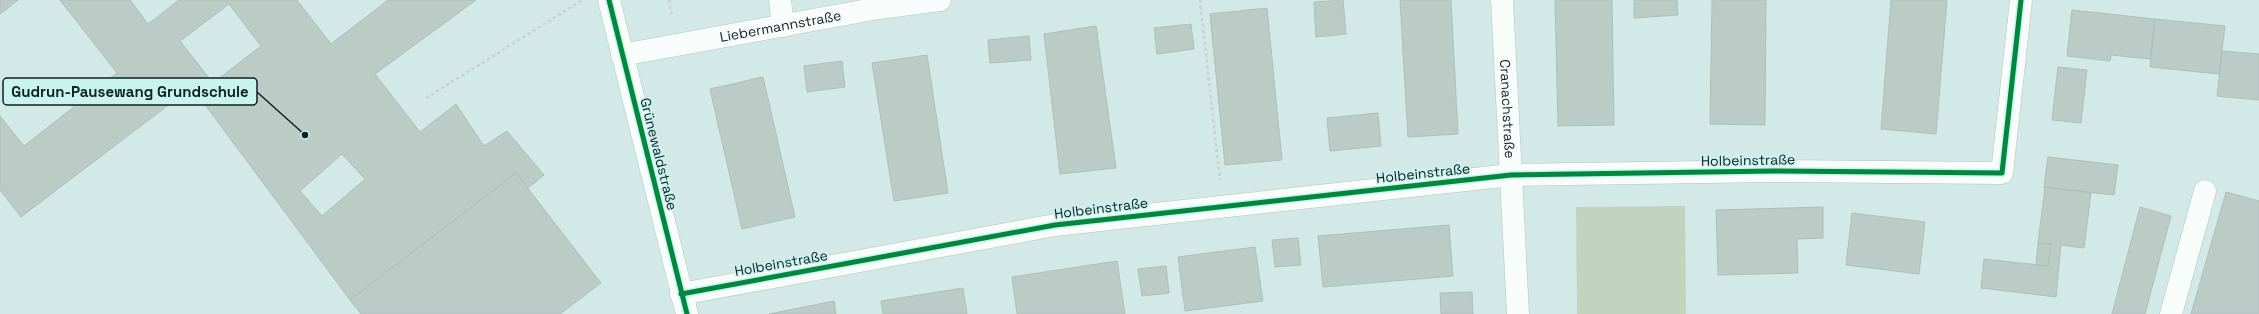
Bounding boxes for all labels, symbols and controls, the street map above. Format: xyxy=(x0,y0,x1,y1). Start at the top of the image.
street label: Liebermannstraße xyxy=(718,6,843,46)
street label: Cranachstraße xyxy=(1496,59,1519,159)
callout: Gudrun-Pausewang Grundschule xyxy=(3,78,257,105)
text: Gudrun-Pausewang Grundschule xyxy=(11,82,249,101)
street label: Grünewaldstraße xyxy=(636,96,682,212)
street label: Holbeinstraße xyxy=(1701,150,1795,170)
street label: Holbeinstraße xyxy=(1375,159,1471,187)
street label: Holbeinstraße xyxy=(1053,193,1149,223)
street label: Holbeinstraße xyxy=(733,246,829,280)

